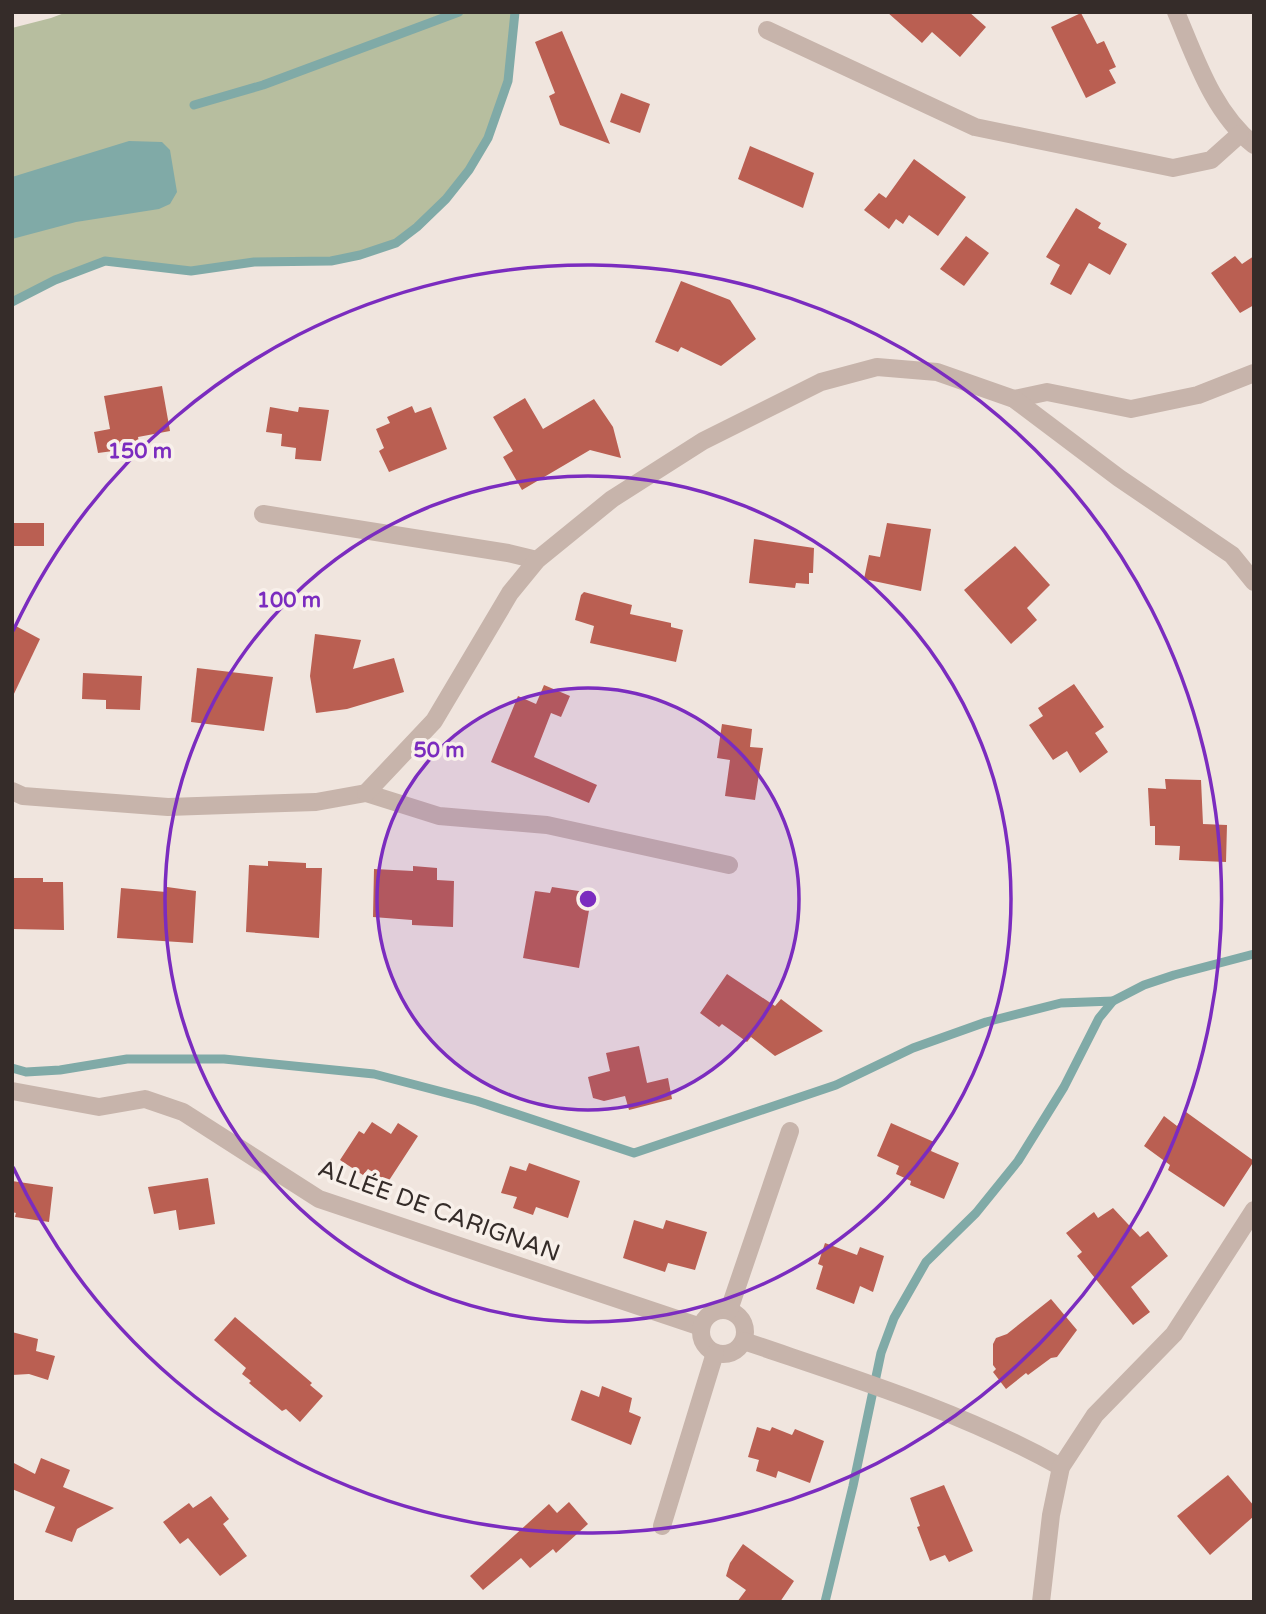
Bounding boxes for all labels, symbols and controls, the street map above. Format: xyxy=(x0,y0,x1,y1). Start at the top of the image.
text: 150 m xyxy=(108,439,172,464)
text: 100 m xyxy=(257,588,321,613)
text: 50 m xyxy=(413,738,465,763)
centre of rings xyxy=(576,887,600,911)
street label: ALLÉE DE CARIGNAN xyxy=(314,1153,564,1268)

